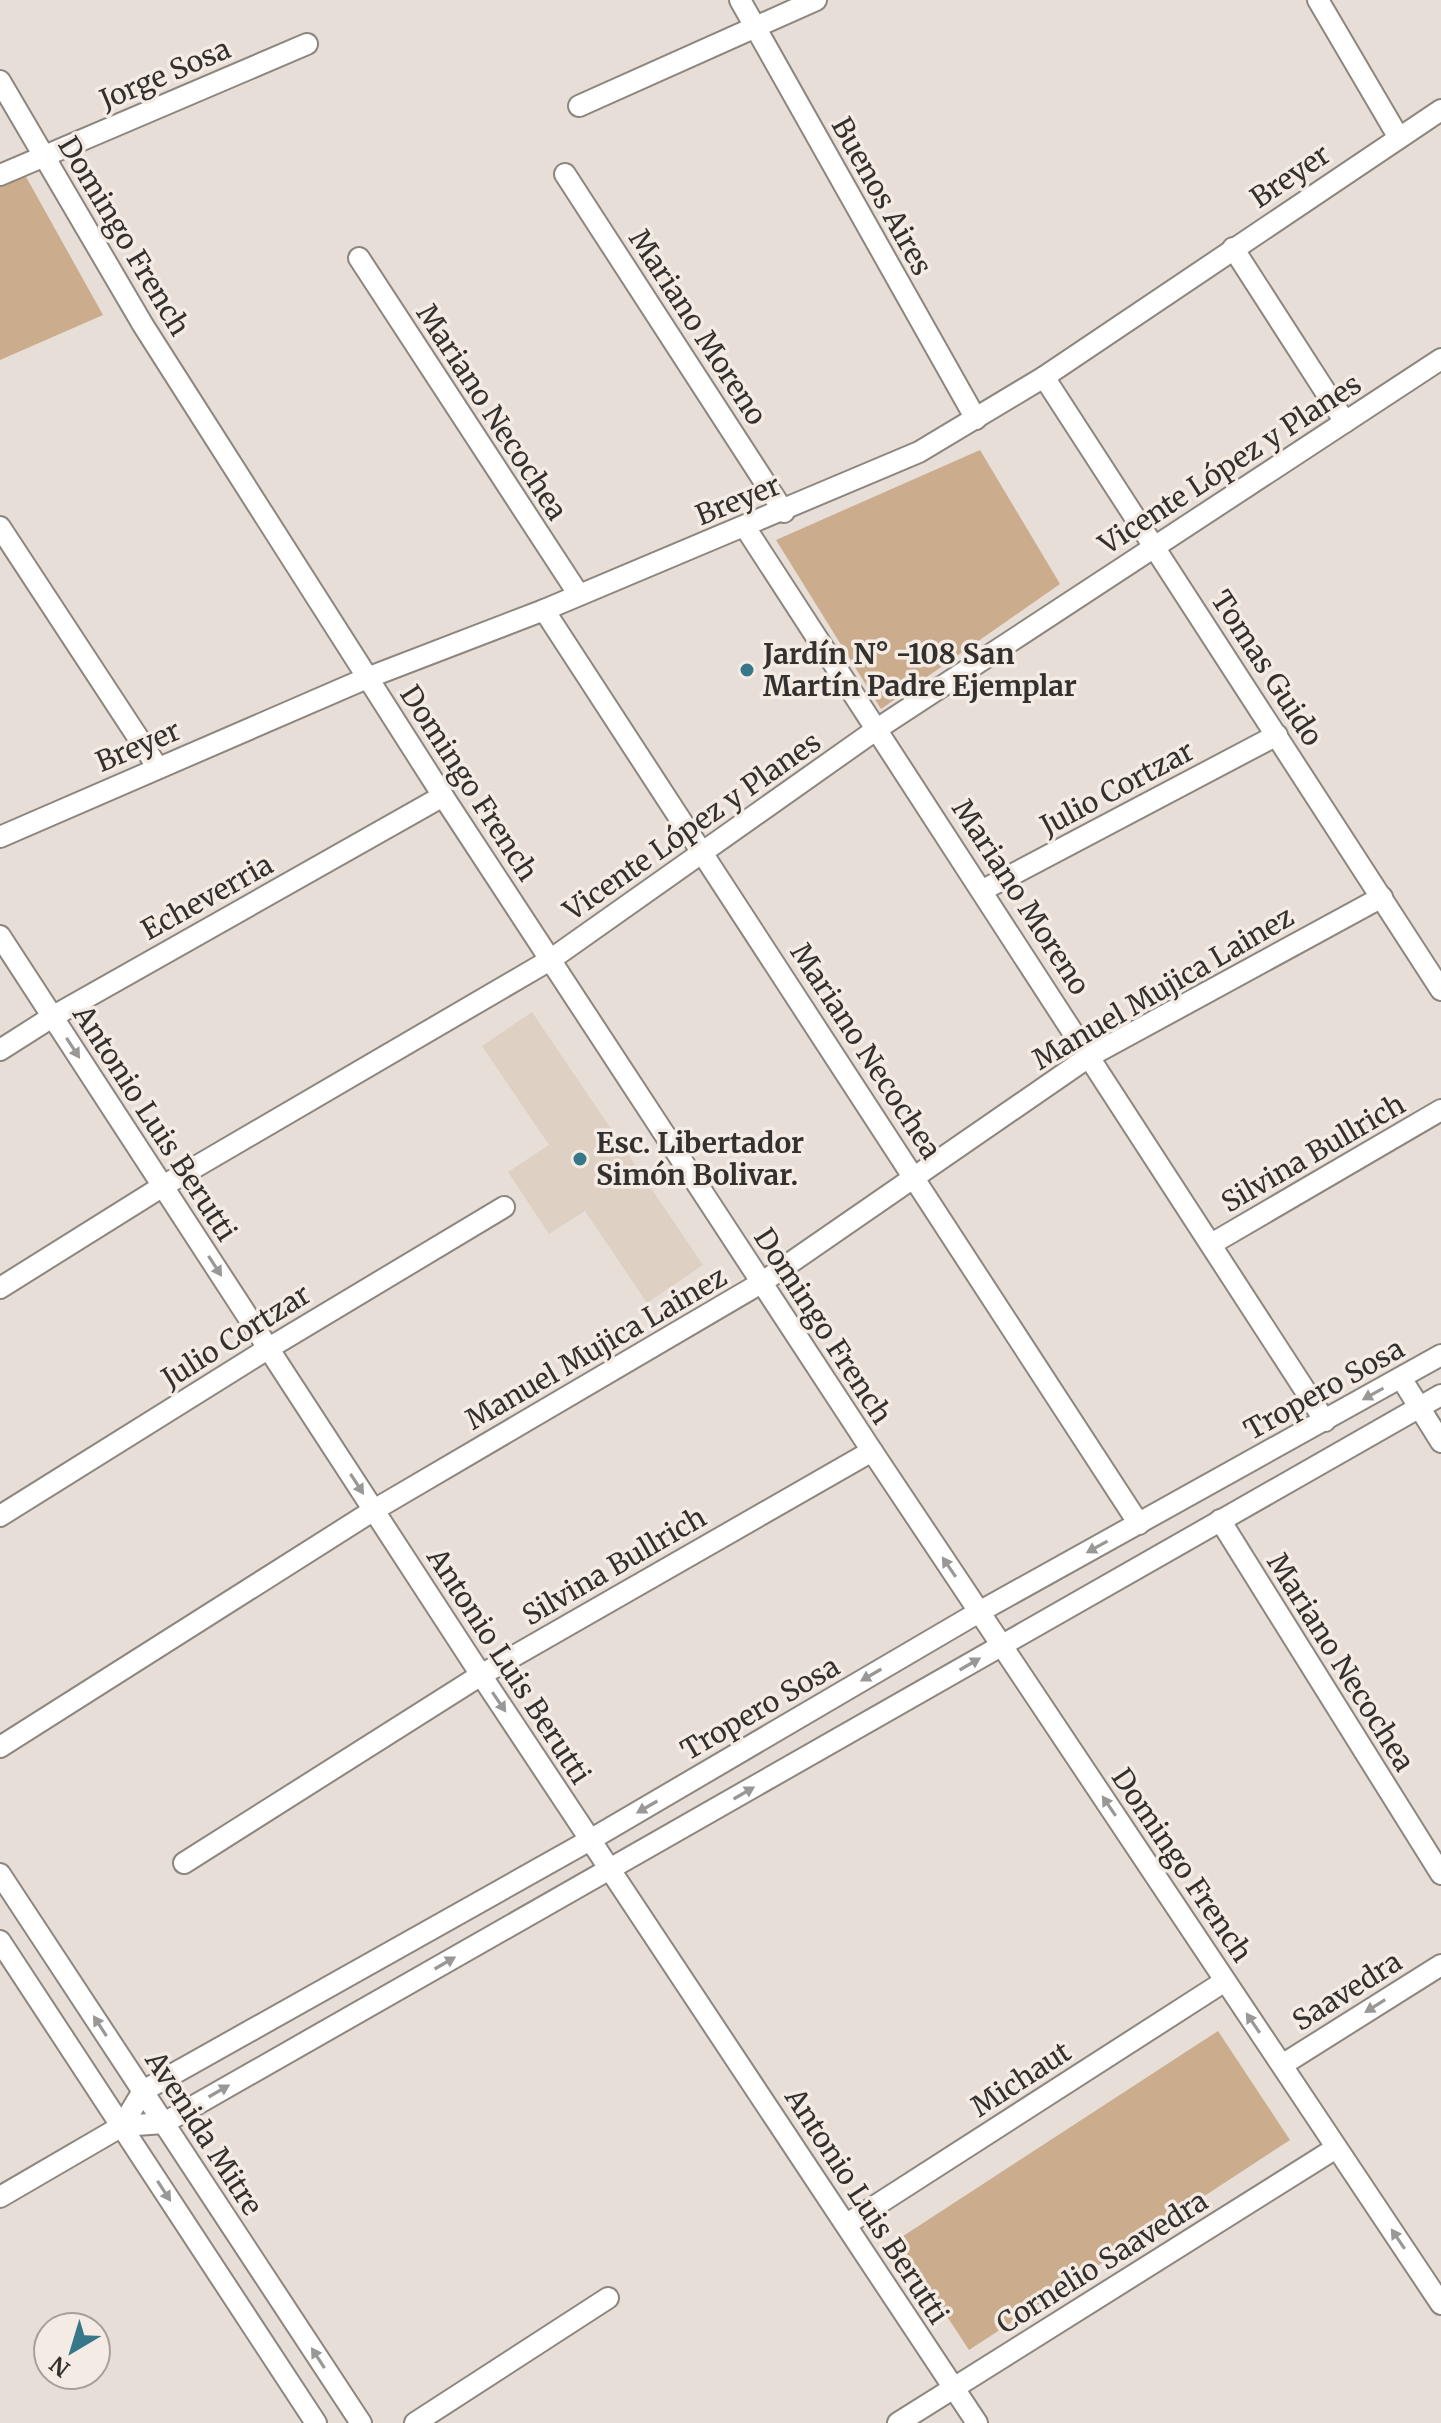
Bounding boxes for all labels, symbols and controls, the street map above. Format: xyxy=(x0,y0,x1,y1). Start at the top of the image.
street label: Jorge Sosa xyxy=(93,30,236,118)
street label: Buenos Aires xyxy=(824,111,940,281)
street label: Domingo French xyxy=(50,130,198,342)
street label: Breyer xyxy=(1243,136,1337,216)
street label: Mariano Moreno xyxy=(621,222,775,432)
street label: Mariano Necochea xyxy=(409,297,575,527)
street label: Vicente López y Planes xyxy=(1091,366,1368,563)
street label: Breyer xyxy=(690,467,786,533)
street label: Tomas Guido xyxy=(1203,584,1331,752)
place label: Jardín N° -108 San Martín Padre Ejemplar xyxy=(762,636,1077,704)
marker: Jardín N° -108 San Martín Padre Ejemplar xyxy=(738,661,756,679)
street label: Domingo French xyxy=(392,678,546,888)
street label: Breyer xyxy=(90,712,186,780)
street label: Vicente López y Planes xyxy=(556,724,827,929)
street label: Julio Cortzar xyxy=(1033,733,1200,844)
street label: Mariano Moreno xyxy=(944,792,1098,1002)
street label: Echeverria xyxy=(135,846,279,948)
street label: Manuel Mujica Lainez xyxy=(1026,898,1300,1078)
street label: Mariano Necochea xyxy=(783,936,949,1166)
street label: Antonio Luis Berutti xyxy=(65,997,245,1248)
one-way arrow xyxy=(65,1038,80,1059)
street label: Silvina Bullrich xyxy=(1215,1086,1411,1220)
place label: Esc. Libertador Simón Bolivar. xyxy=(596,1125,804,1193)
marker: Esc. Libertador Simón Bolivar. xyxy=(571,1150,589,1168)
street label: Domingo French xyxy=(746,1221,900,1431)
one-way arrow xyxy=(208,1255,222,1277)
street label: Manuel Mujica Lainez xyxy=(459,1258,733,1438)
street label: Julio Cortzar xyxy=(154,1276,317,1396)
street label: Tropero Sosa xyxy=(1238,1330,1410,1448)
one-way arrow xyxy=(1362,1387,1384,1401)
one-way arrow xyxy=(349,1473,364,1495)
street label: Silvina Bullrich xyxy=(516,1499,712,1633)
street label: Antonio Luis Berutti xyxy=(419,1540,599,1791)
one-way arrow xyxy=(1086,1540,1108,1554)
street label: Mariano Necochea xyxy=(1259,1546,1423,1778)
one-way arrow xyxy=(942,1556,957,1577)
street label: Tropero Sosa xyxy=(674,1648,846,1768)
one-way arrow xyxy=(959,1657,982,1671)
one-way arrow xyxy=(860,1668,882,1682)
one-way arrow xyxy=(491,1691,505,1713)
street label: Domingo French xyxy=(1104,1761,1260,1969)
one-way arrow xyxy=(733,1786,756,1800)
one-way arrow xyxy=(1102,1796,1117,1817)
one-way arrow xyxy=(635,1800,658,1814)
street label: Saavedra xyxy=(1286,1943,1408,2039)
one-way arrow xyxy=(434,1956,456,1970)
one-way arrow xyxy=(1364,1999,1386,2013)
one-way arrow xyxy=(1246,2012,1261,2033)
one-way arrow xyxy=(93,2015,108,2037)
street label: Michaut xyxy=(964,2033,1078,2125)
street label: Avenida Mitre xyxy=(137,2043,270,2222)
street label: Antonio Luis Berutti xyxy=(777,2080,957,2331)
one-way arrow xyxy=(208,2084,230,2098)
one-way arrow xyxy=(156,2180,171,2202)
street label: Cornelio Saavedra xyxy=(990,2183,1214,2341)
one-way arrow xyxy=(1391,2228,1405,2250)
north arrow xyxy=(32,2311,112,2391)
one-way arrow xyxy=(312,2347,326,2369)
text: N xyxy=(44,2350,75,2383)

